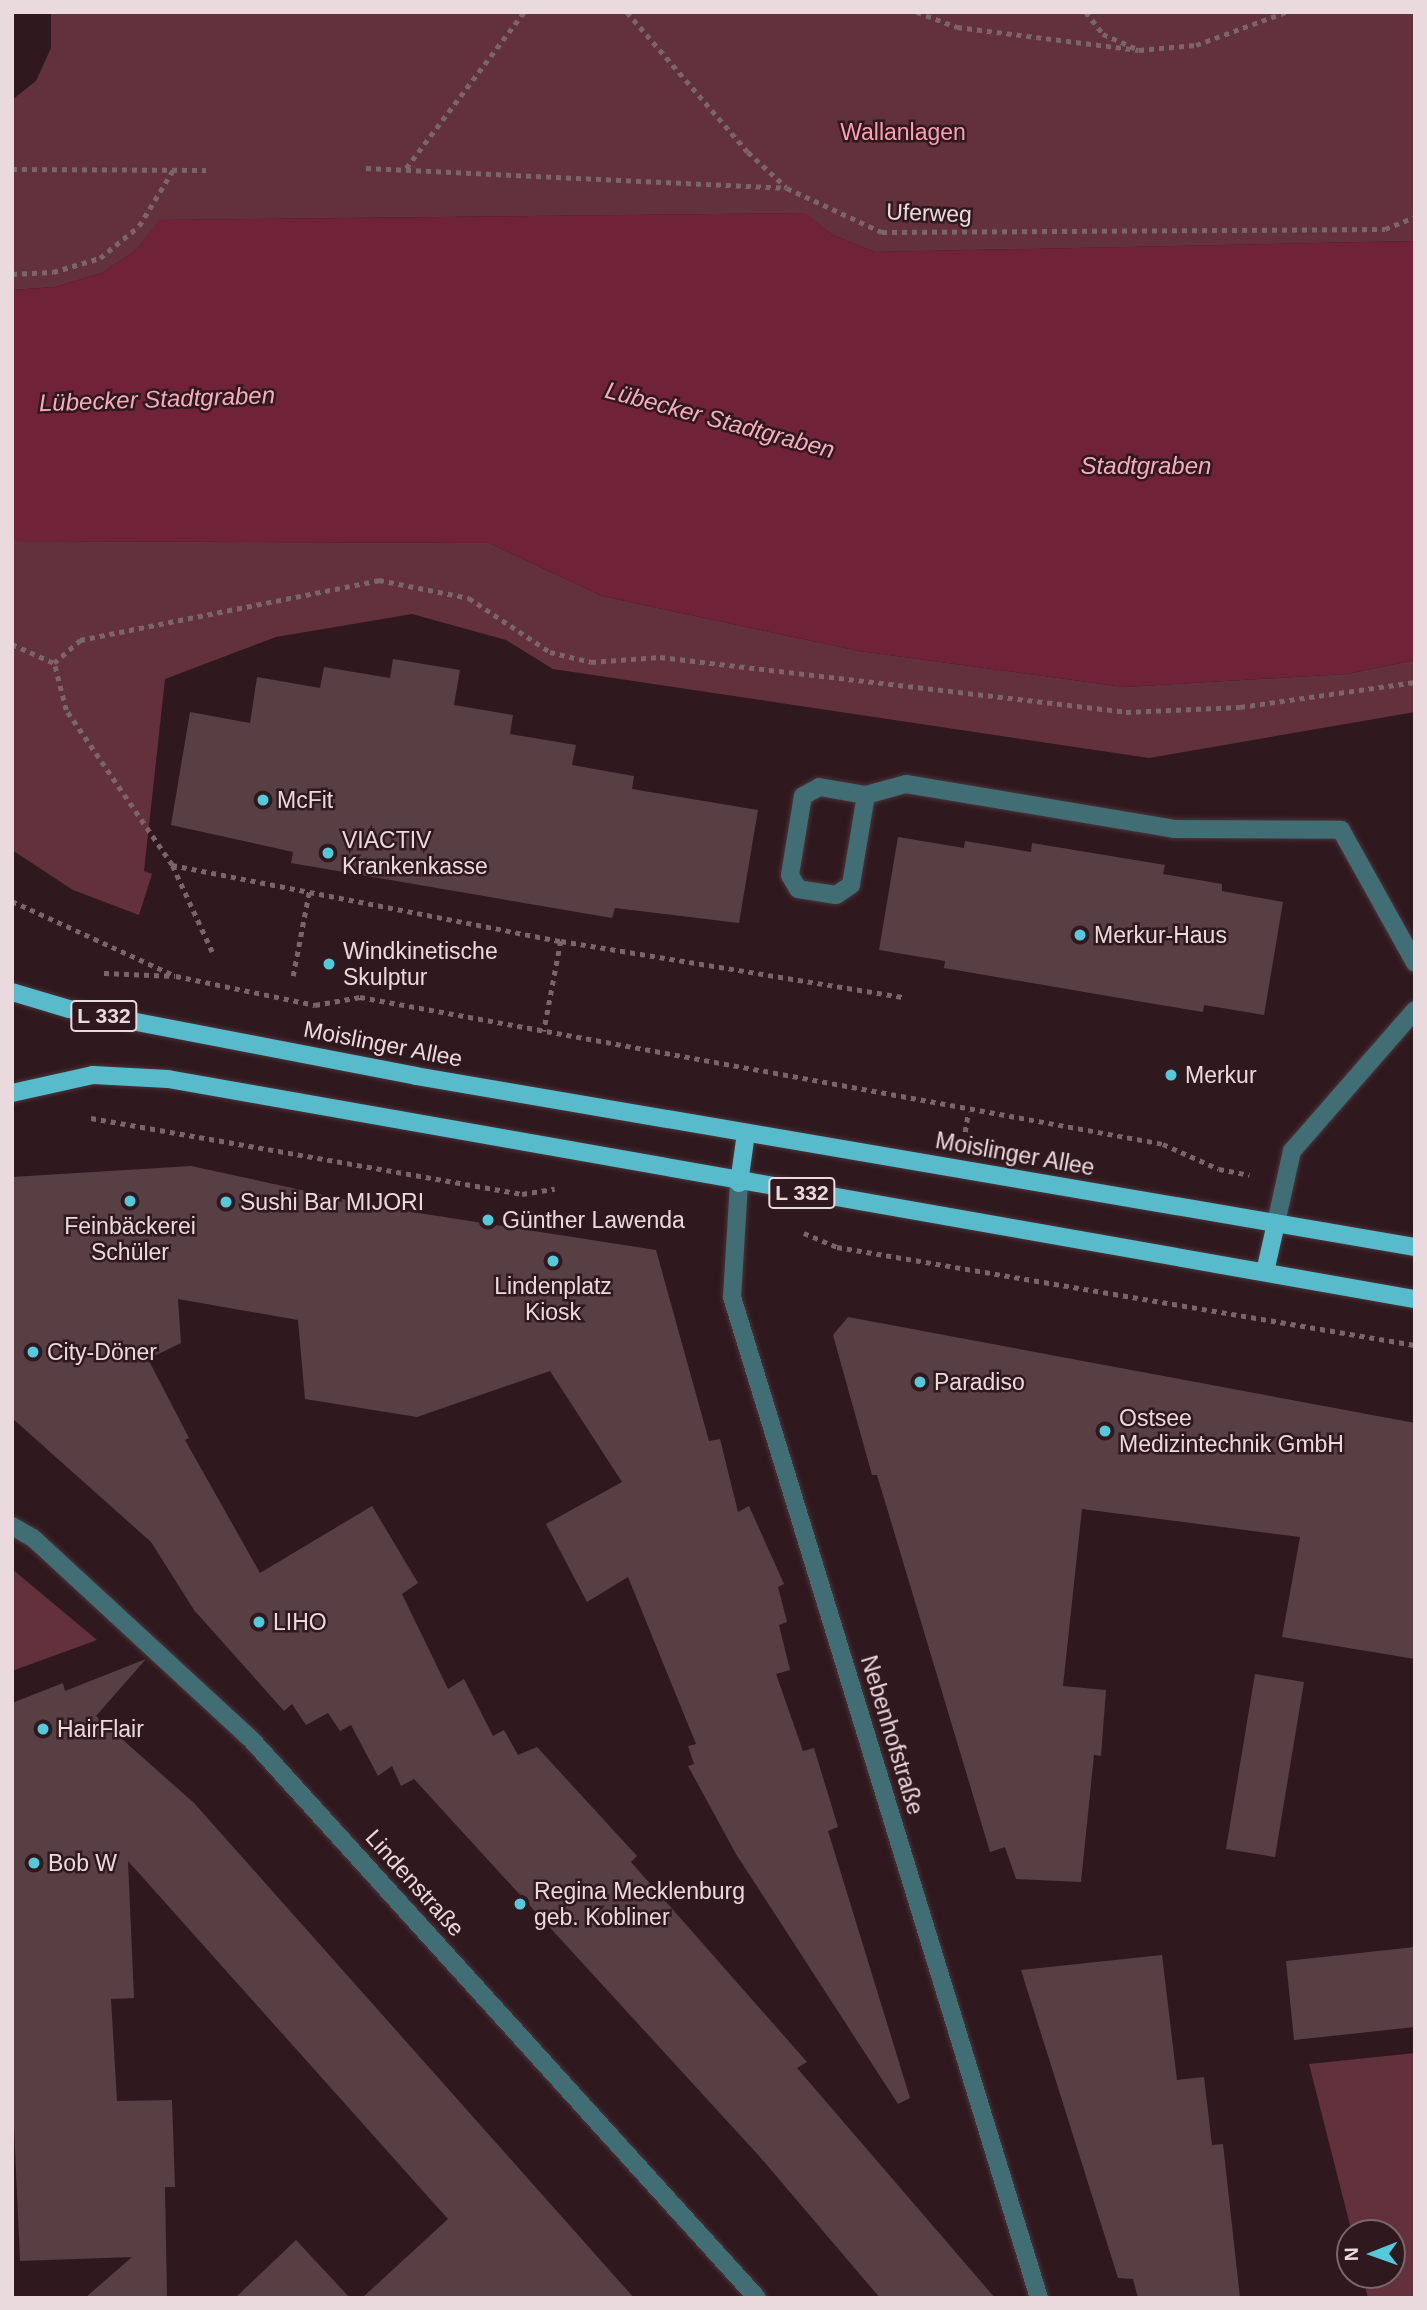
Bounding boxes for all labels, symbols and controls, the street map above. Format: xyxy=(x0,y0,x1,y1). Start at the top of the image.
park label: Wallanlagen xyxy=(840,118,966,146)
street label: Uferweg xyxy=(886,198,972,228)
water label: Lübecker Stadtgraben xyxy=(602,376,838,464)
water label: Lübecker Stadtgraben xyxy=(38,380,276,418)
water label: Stadtgraben xyxy=(1081,452,1211,480)
place label: McFit xyxy=(277,786,333,814)
marker: McFit xyxy=(255,792,271,808)
place label: VIACTIV Krankenkasse xyxy=(342,826,488,880)
marker: VIACTIV Krankenkasse xyxy=(320,845,336,861)
place label: Merkur-Haus xyxy=(1094,921,1227,949)
marker: Merkur-Haus xyxy=(1072,927,1088,943)
place label: Windkinetische Skulptur xyxy=(343,937,498,991)
marker: Windkinetische Skulptur xyxy=(321,956,337,972)
road number: L 332 xyxy=(69,998,139,1034)
street label: Moislinger Allee xyxy=(301,1015,465,1073)
place label: Merkur xyxy=(1185,1061,1257,1089)
marker: Merkur xyxy=(1163,1067,1179,1083)
street label: Moislinger Allee xyxy=(933,1126,1097,1182)
road number: L 332 xyxy=(767,1176,837,1210)
place label: Sushi Bar MIJORI xyxy=(240,1188,424,1216)
marker: Feinbäckerei Schüler xyxy=(122,1193,138,1209)
marker: Sushi Bar MIJORI xyxy=(218,1194,234,1210)
place label: Günther Lawenda xyxy=(502,1206,685,1234)
place label: Feinbäckerei Schüler xyxy=(64,1212,196,1266)
marker: Günther Lawenda xyxy=(480,1212,496,1228)
marker: Lindenplatz Kiosk xyxy=(545,1253,561,1269)
place label: Lindenplatz Kiosk xyxy=(494,1272,612,1326)
place label: City-Döner xyxy=(47,1338,157,1366)
marker: City-Döner xyxy=(25,1344,41,1360)
place label: Paradiso xyxy=(934,1368,1025,1396)
marker: Paradiso xyxy=(912,1374,928,1390)
place label: Ostsee Medizintechnik GmbH xyxy=(1119,1404,1344,1458)
marker: Ostsee Medizintechnik GmbH xyxy=(1097,1423,1113,1439)
place label: LIHO xyxy=(273,1608,327,1636)
marker: LIHO xyxy=(251,1614,267,1630)
street label: Nebenhofstraße xyxy=(855,1652,929,1818)
place label: HairFlair xyxy=(57,1715,144,1743)
marker: HairFlair xyxy=(35,1721,51,1737)
street label: Lindenstraße xyxy=(360,1824,470,1942)
place label: Bob W xyxy=(48,1849,117,1877)
marker: Bob W xyxy=(26,1855,42,1871)
place label: Regina Mecklenburg geb. Kobliner xyxy=(534,1877,745,1931)
marker: Regina Mecklenburg geb. Kobliner xyxy=(512,1896,528,1912)
north arrow xyxy=(1336,2219,1406,2289)
text: N xyxy=(1341,2247,1362,2261)

